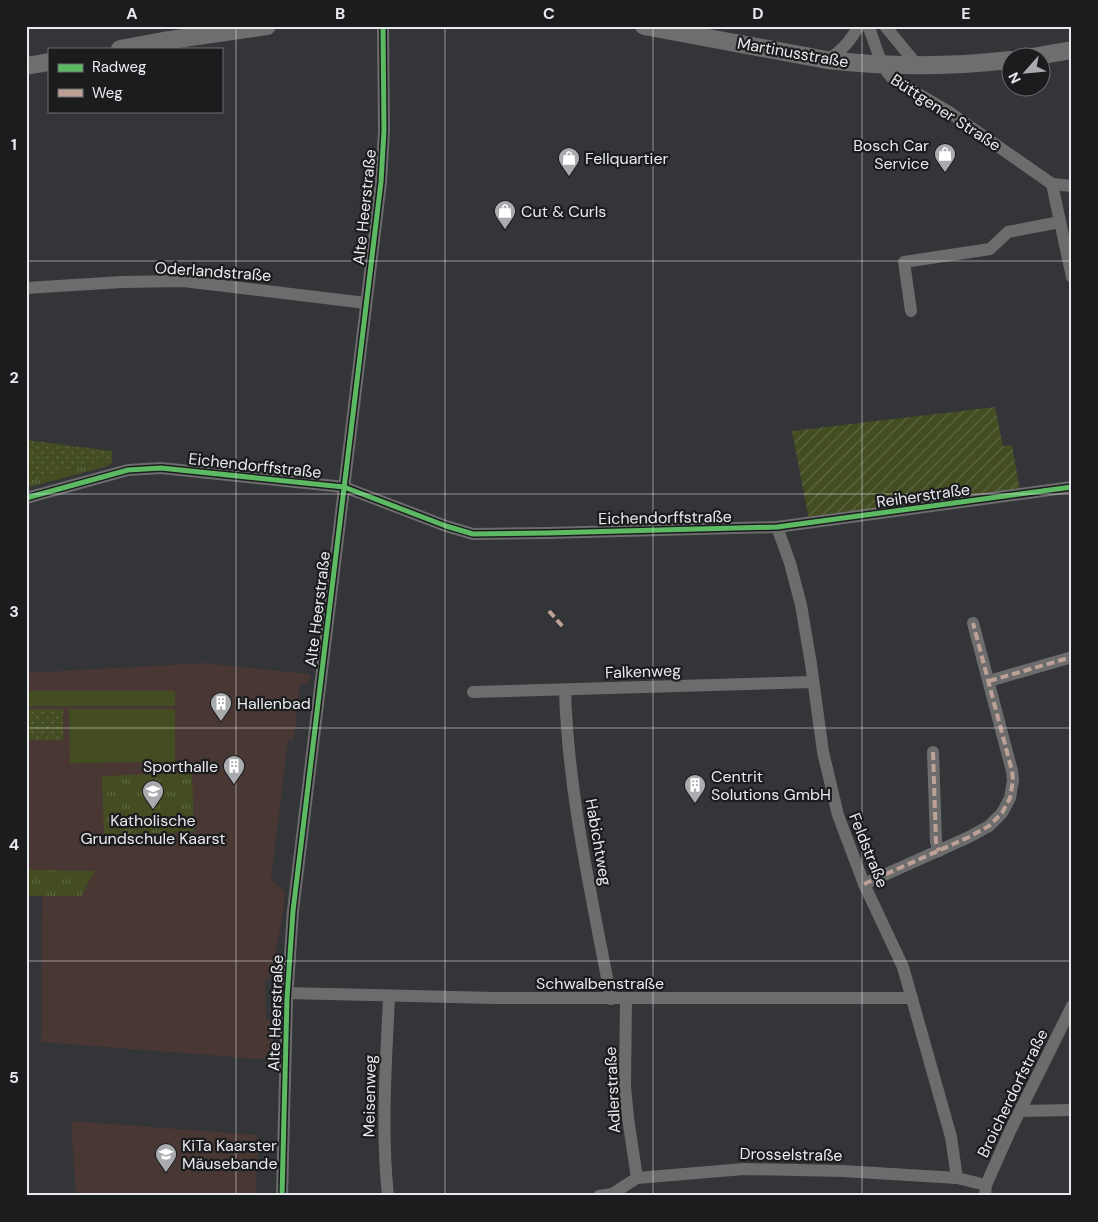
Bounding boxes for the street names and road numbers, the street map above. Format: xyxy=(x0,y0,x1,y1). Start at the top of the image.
street label: Martinusstraße xyxy=(736,32,850,73)
street label: Büttgener Straße xyxy=(887,69,1005,156)
street label: Alte Heerstraße xyxy=(348,148,381,266)
street label: Oderlandstraße xyxy=(154,257,272,286)
street label: Eichendorffstraße xyxy=(187,448,322,483)
street label: Reiherstraße xyxy=(875,479,971,512)
street label: Eichendorffstraße xyxy=(598,506,732,529)
street label: Alte Heerstraße xyxy=(300,550,335,668)
street label: Falkenweg xyxy=(605,660,681,683)
street label: Habichtweg xyxy=(581,797,616,887)
street label: Feldstraße xyxy=(844,810,893,891)
street label: Alte Heerstraße xyxy=(263,954,288,1072)
street label: Schwalbenstraße xyxy=(536,973,664,994)
street label: Broicherdorfstraße xyxy=(972,1026,1053,1161)
street label: Adlerstraße xyxy=(600,1046,625,1134)
street label: Meisenweg xyxy=(358,1054,381,1137)
street label: Drosselstraße xyxy=(739,1143,843,1166)

